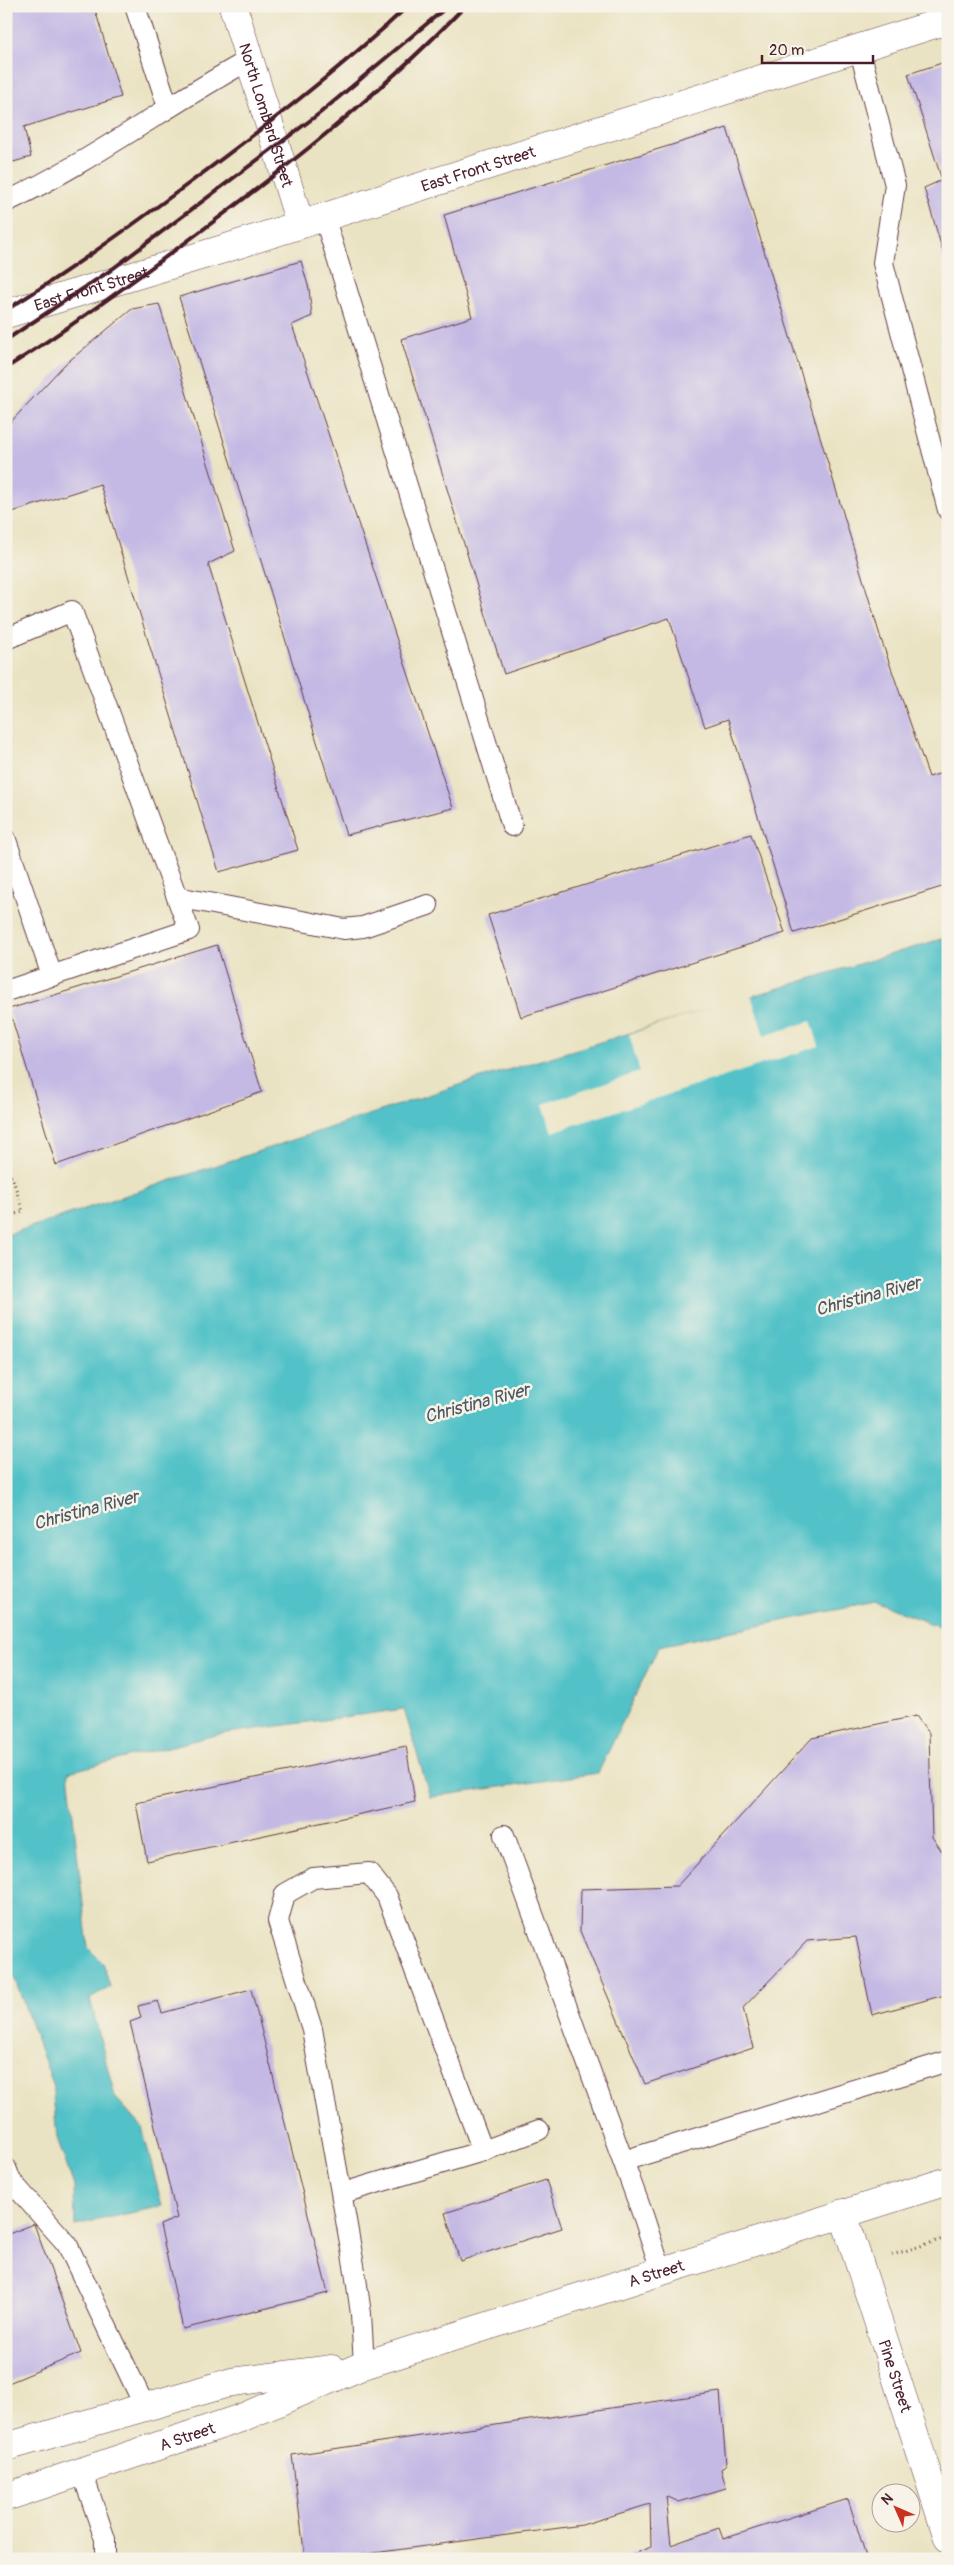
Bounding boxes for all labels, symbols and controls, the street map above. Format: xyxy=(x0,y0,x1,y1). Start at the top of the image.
scale bar xyxy=(762,32,873,64)
street label: North Lombard Street xyxy=(234,41,297,190)
text: 20 m xyxy=(769,41,804,60)
street label: East Front Street xyxy=(419,142,538,197)
street label: East Front Street xyxy=(32,263,152,316)
water label: Christina River xyxy=(813,1271,926,1322)
water label: Christina River xyxy=(422,1378,535,1429)
water label: Christina River xyxy=(31,1485,144,1536)
street label: A Street xyxy=(626,2256,687,2292)
street label: Pine Street xyxy=(874,2337,916,2415)
street label: A Street xyxy=(157,2418,218,2456)
north arrow xyxy=(872,2482,922,2532)
text: N xyxy=(878,2490,897,2509)

